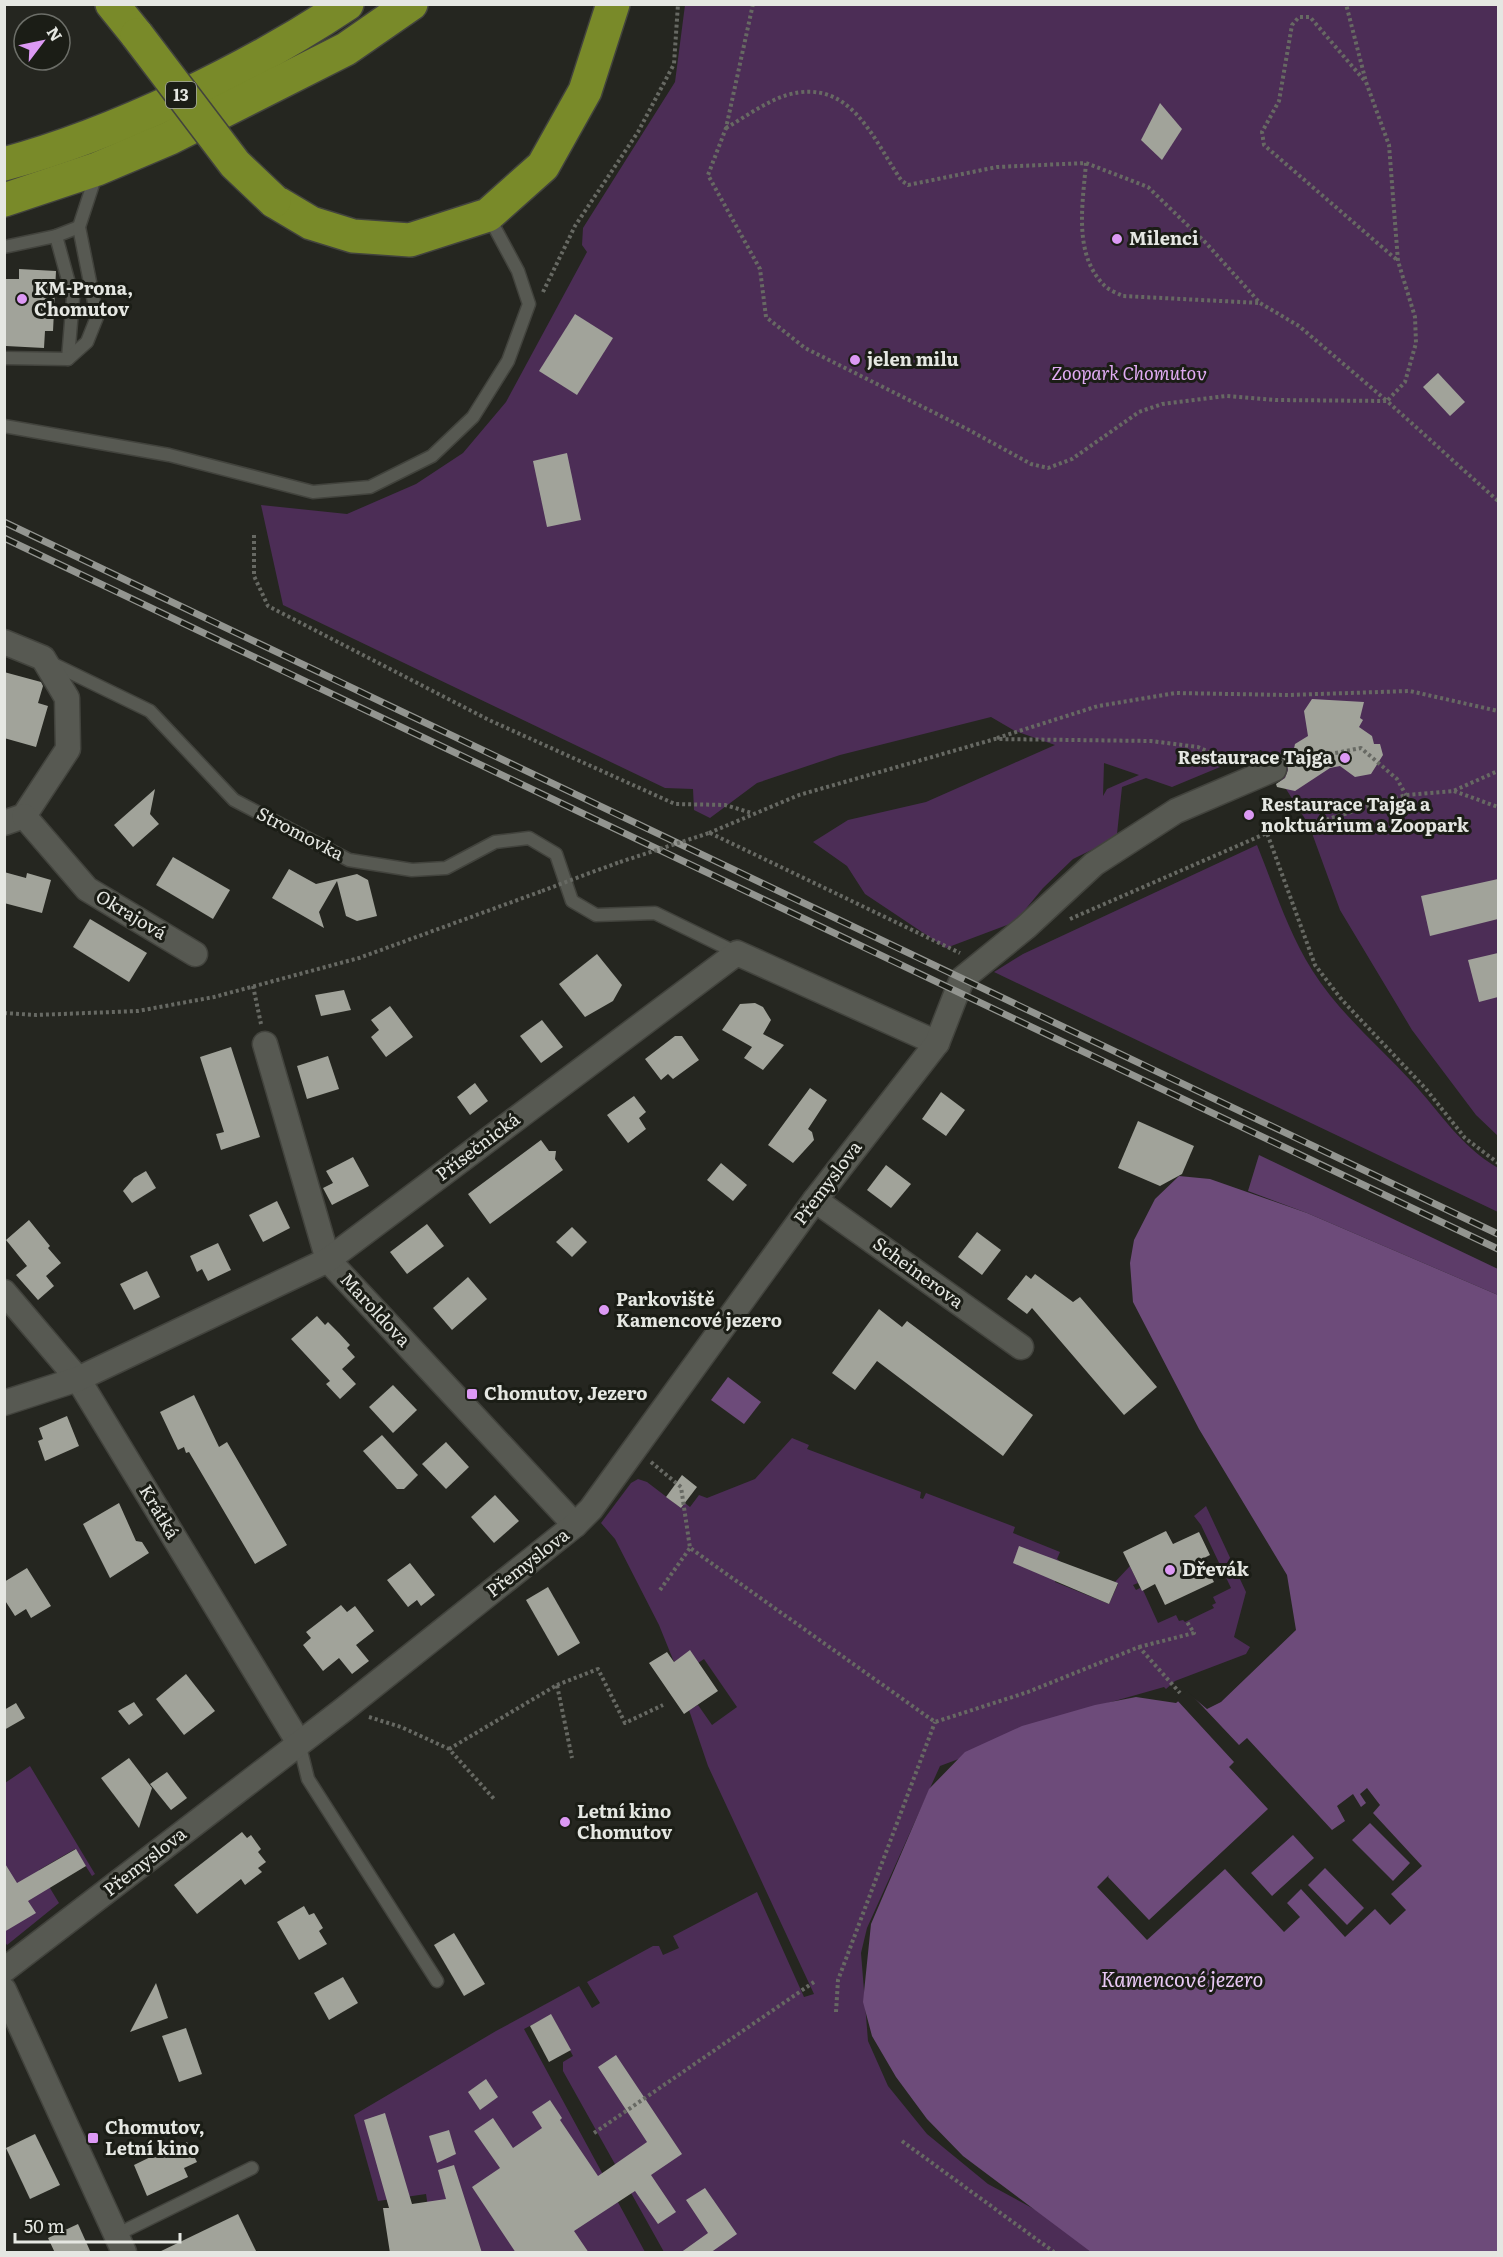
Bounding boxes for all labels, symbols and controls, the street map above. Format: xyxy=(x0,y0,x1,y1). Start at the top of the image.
north arrow xyxy=(12,12,72,72)
text: N xyxy=(42,21,69,46)
road number: 13 xyxy=(166,82,196,108)
place label: Milenci xyxy=(1129,224,1199,251)
marker: Milenci xyxy=(1110,232,1124,246)
place label: KM-Prona, Chomutov xyxy=(34,274,133,322)
marker: KM-Prona, Chomutov xyxy=(15,292,29,306)
place label: jelen milu xyxy=(867,345,959,372)
marker: jelen milu xyxy=(848,353,862,367)
park label: Zoopark Chomutov xyxy=(1051,359,1207,386)
place label: Restaurace Tajga xyxy=(1178,743,1334,770)
marker: Restaurace Tajga xyxy=(1338,751,1352,765)
place label: Restaurace Tajga a noktuárium a Zoopark xyxy=(1261,790,1470,838)
street label: Stromovka xyxy=(252,799,349,866)
marker: Restaurace Tajga a noktuárium a Zoopark xyxy=(1242,808,1256,822)
street label: Okrajová xyxy=(91,882,173,946)
street label: Přísečnická xyxy=(429,1105,525,1186)
street label: Přemyslova xyxy=(786,1134,868,1230)
street label: Scheinerova xyxy=(868,1230,970,1314)
street label: Maroldova xyxy=(335,1266,418,1352)
place label: Parkoviště Kamencové jezero xyxy=(616,1285,782,1333)
marker: Parkoviště Kamencové jezero xyxy=(597,1303,611,1317)
place label: Chomutov, Jezero xyxy=(484,1379,647,1406)
marker: Chomutov, Jezero xyxy=(465,1387,479,1401)
street label: Krátká xyxy=(133,1479,187,1544)
street label: Přemyslova xyxy=(480,1521,575,1603)
place label: Dřevák xyxy=(1182,1555,1250,1582)
marker: Dřevák xyxy=(1163,1563,1177,1577)
place label: Letní kino Chomutov xyxy=(577,1797,673,1845)
marker: Letní kino Chomutov xyxy=(558,1815,572,1829)
street label: Přemyslova xyxy=(97,1820,192,1902)
water label: Kamencové jezero xyxy=(1101,1963,1263,1993)
place label: Chomutov, Letní kino xyxy=(105,2113,205,2161)
marker: Chomutov, Letní kino xyxy=(86,2131,100,2145)
scale bar xyxy=(15,2206,180,2244)
text: 50 m xyxy=(24,2212,65,2239)

